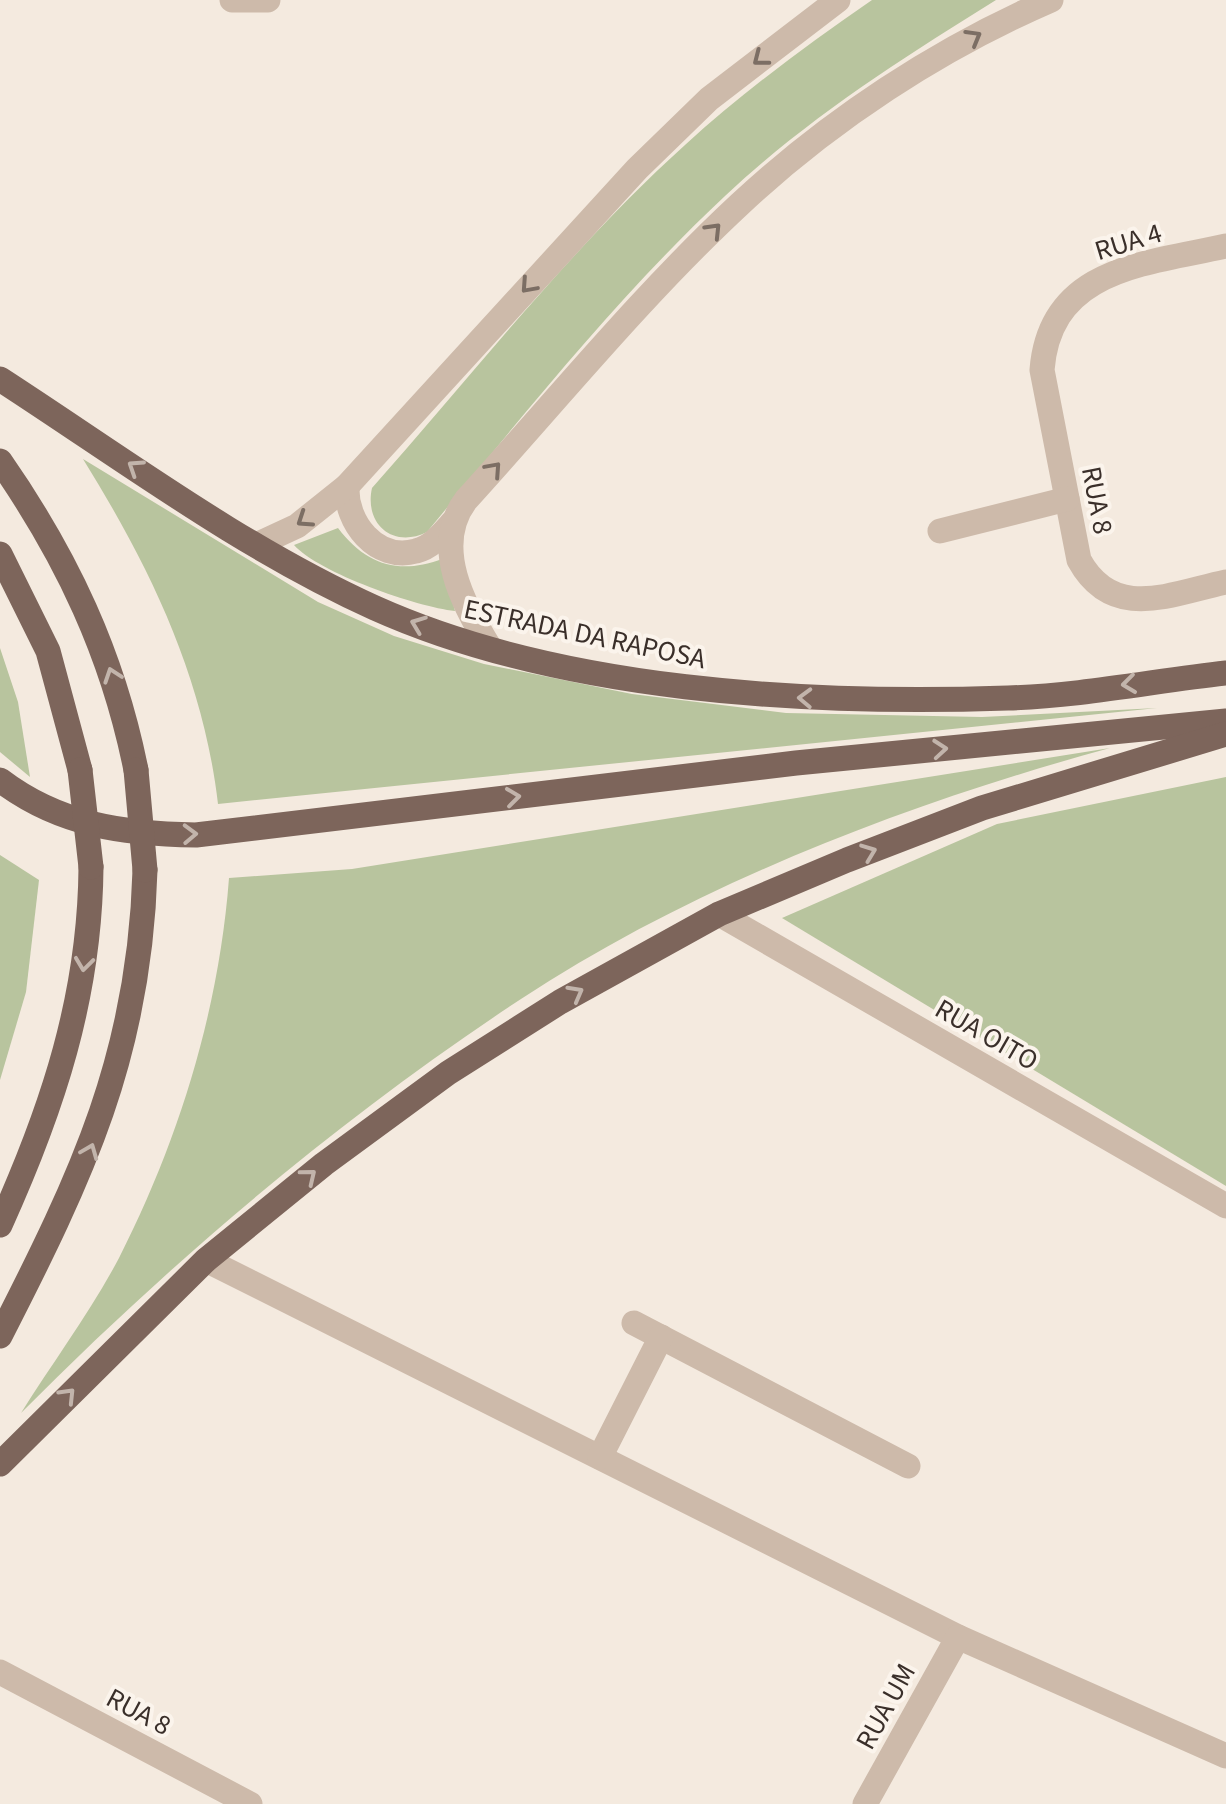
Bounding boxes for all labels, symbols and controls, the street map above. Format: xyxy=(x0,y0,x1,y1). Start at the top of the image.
one-way arrow xyxy=(964,30,982,50)
one-way arrow xyxy=(753,47,771,65)
street label: RUA 4 xyxy=(1090,213,1167,271)
one-way arrow xyxy=(703,224,721,242)
one-way arrow xyxy=(522,274,540,293)
one-way arrow xyxy=(127,461,146,479)
one-way arrow xyxy=(482,462,500,481)
street label: RUA 8 xyxy=(1071,463,1123,538)
one-way arrow xyxy=(296,508,315,526)
street label: ESTRADA DA RAPOSA xyxy=(460,589,710,679)
one-way arrow xyxy=(411,615,428,636)
one-way arrow xyxy=(103,668,124,685)
one-way arrow xyxy=(1121,673,1137,694)
one-way arrow xyxy=(797,687,813,708)
one-way arrow xyxy=(933,738,949,760)
one-way arrow xyxy=(505,787,521,808)
one-way arrow xyxy=(183,824,199,845)
one-way arrow xyxy=(859,843,876,864)
one-way arrow xyxy=(75,955,96,972)
one-way arrow xyxy=(566,985,584,1005)
street label: RUA OITO xyxy=(927,989,1046,1080)
one-way arrow xyxy=(78,1143,98,1161)
one-way arrow xyxy=(297,1170,315,1188)
one-way arrow xyxy=(56,1388,74,1406)
street label: RUA UM xyxy=(846,1656,926,1757)
street label: RUA 8 xyxy=(99,1678,178,1746)

